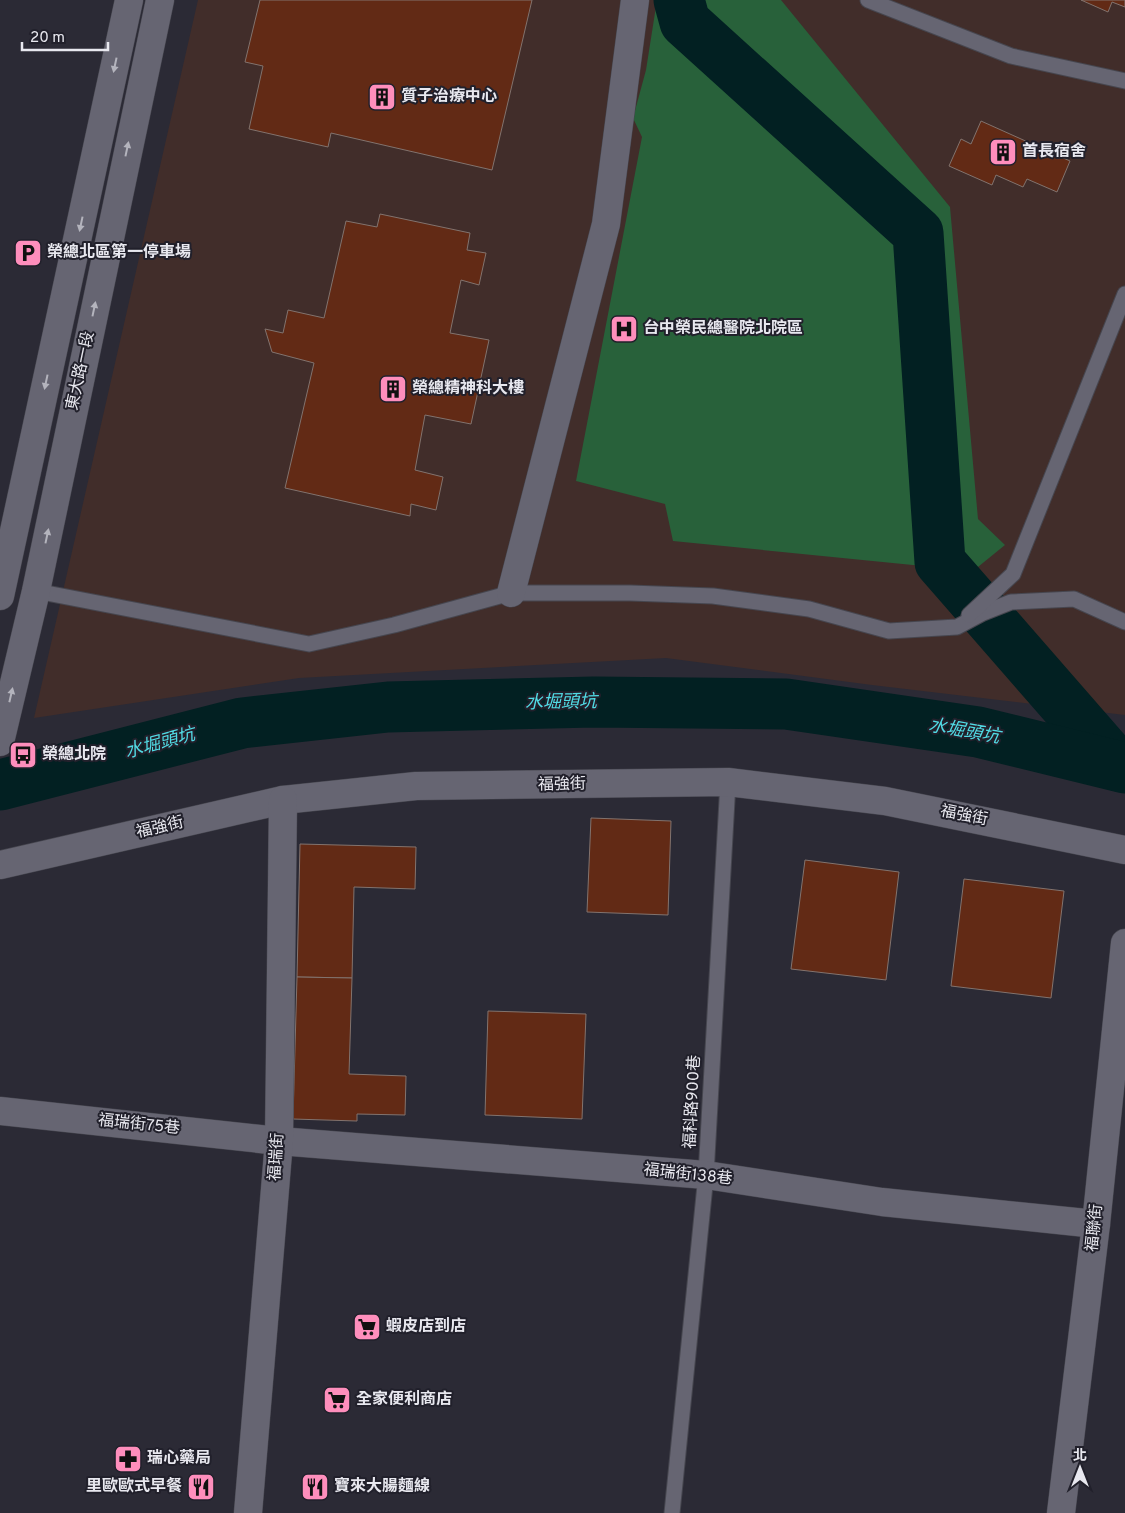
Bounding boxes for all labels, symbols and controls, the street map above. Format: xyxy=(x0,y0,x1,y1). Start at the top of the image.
scale bar xyxy=(22,20,109,52)
text: 20 m xyxy=(30,29,65,48)
one-way arrow xyxy=(111,57,119,72)
building icon: 質子治療中心 xyxy=(367,82,397,112)
place label: 質子治療中心 xyxy=(401,87,497,107)
building icon: 首長宿舍 xyxy=(988,137,1018,167)
one-way arrow xyxy=(124,141,132,157)
place label: 首長宿舍 xyxy=(1022,142,1086,162)
one-way arrow xyxy=(77,216,85,231)
parking icon: 榮總北區第一停車場 xyxy=(13,238,43,268)
place label: 榮總北區第一停車場 xyxy=(47,242,191,263)
one-way arrow xyxy=(91,300,99,316)
hospital icon: 台中榮民總醫院北院區 xyxy=(609,314,639,344)
place label: 台中榮民總醫院北院區 xyxy=(643,319,803,339)
street label: 東大路一段 xyxy=(63,330,99,412)
building icon: 榮總精神科大樓 xyxy=(378,374,408,404)
one-way arrow xyxy=(42,375,50,391)
place label: 榮總精神科大樓 xyxy=(412,378,524,399)
one-way arrow xyxy=(43,529,51,544)
one-way arrow xyxy=(7,687,15,702)
water label: 水堀頭坑 xyxy=(525,691,600,715)
water label: 水堀頭坑 xyxy=(927,714,1004,750)
water label: 水堀頭坑 xyxy=(122,723,201,764)
bus stop icon: 榮總北院 xyxy=(8,740,38,770)
place label: 榮總北院 xyxy=(42,745,106,765)
street label: 福強街 xyxy=(538,775,586,795)
street label: 福強街 xyxy=(939,802,989,830)
street label: 福強街 xyxy=(134,813,186,843)
street label: 福科路900巷 xyxy=(681,1055,705,1149)
street label: 福瑞街75巷 xyxy=(97,1111,181,1139)
street label: 福瑞街 xyxy=(265,1132,289,1182)
street label: 福瑞街138巷 xyxy=(643,1160,733,1190)
street label: 福聯街 xyxy=(1083,1203,1107,1253)
supermarket icon: 蝦皮店到店 xyxy=(352,1312,382,1342)
place label: 蝦皮店到店 xyxy=(386,1317,466,1337)
supermarket icon: 全家便利商店 xyxy=(322,1385,352,1415)
place label: 全家便利商店 xyxy=(356,1390,452,1410)
north arrow xyxy=(1055,1443,1105,1493)
pharmacy icon: 瑞心藥局 xyxy=(113,1444,143,1474)
text: 北 xyxy=(1073,1448,1087,1465)
place label: 瑞心藥局 xyxy=(147,1449,211,1469)
restaurant icon: 里歐歐式早餐 xyxy=(186,1472,216,1502)
restaurant icon: 寶來大腸麵線 xyxy=(300,1472,330,1502)
place label: 里歐歐式早餐 xyxy=(86,1476,182,1497)
place label: 寶來大腸麵線 xyxy=(334,1476,430,1497)

